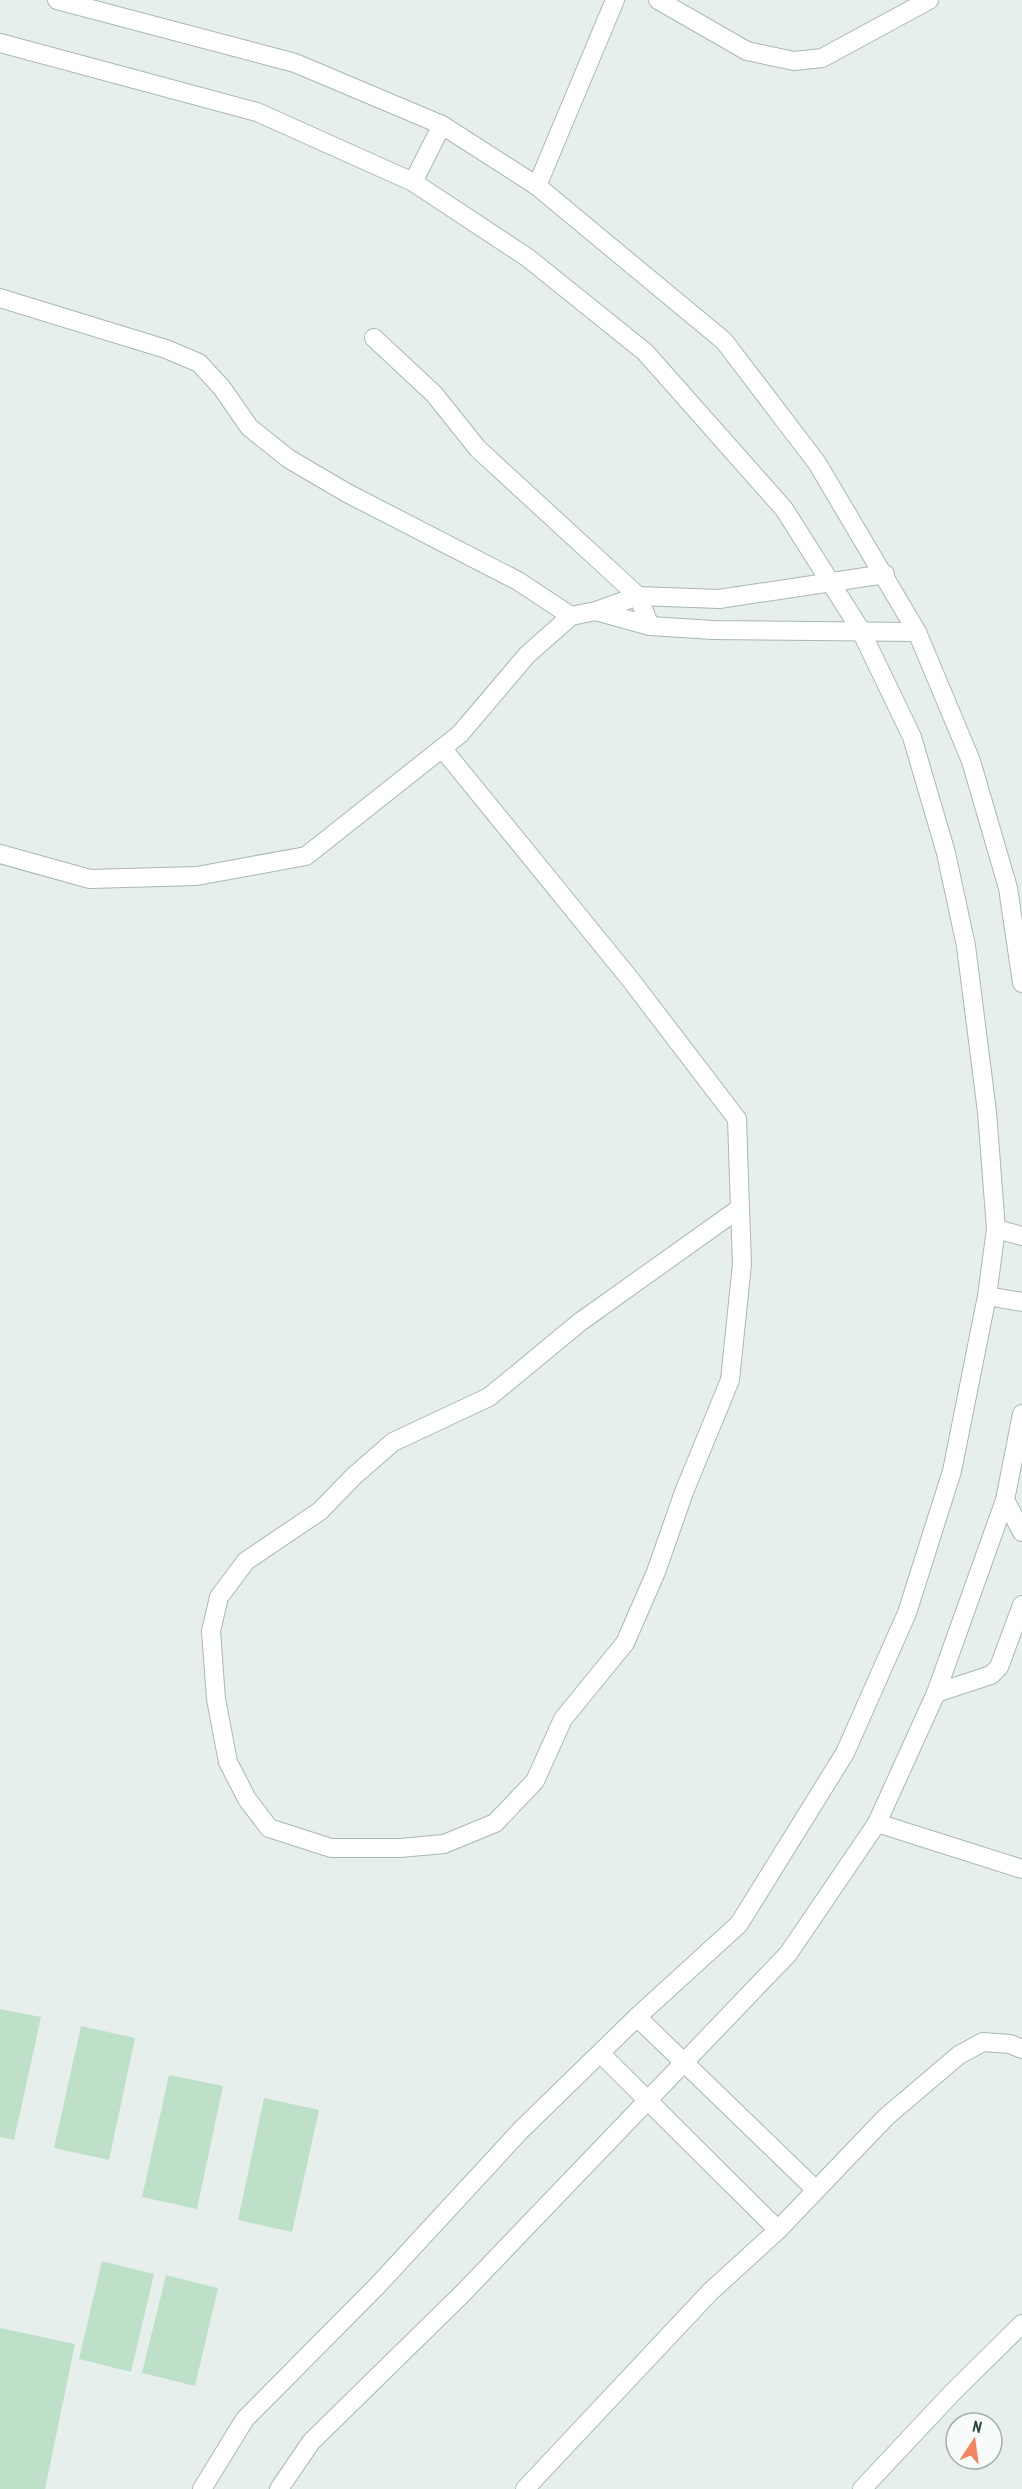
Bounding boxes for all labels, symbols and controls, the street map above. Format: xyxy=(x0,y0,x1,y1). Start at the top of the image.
north arrow xyxy=(944,2411,1004,2471)
text: N xyxy=(971,2416,984,2437)

